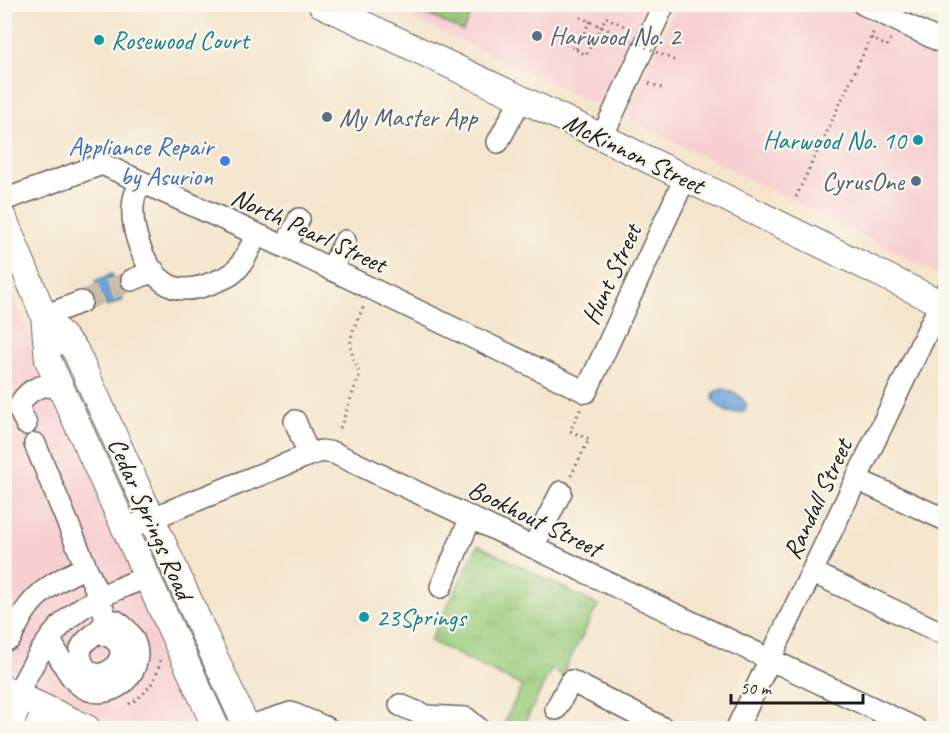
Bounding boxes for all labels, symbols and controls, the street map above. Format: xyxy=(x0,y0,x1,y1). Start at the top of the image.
place label: Harwood No. 2 xyxy=(549,20,683,53)
place label: Rosewood Court xyxy=(111,24,251,57)
marker: Harwood No. 2 xyxy=(530,29,544,43)
marker: Rosewood Court xyxy=(92,33,106,47)
place label: My Master App xyxy=(339,101,479,134)
street label: McKinnon Street xyxy=(558,105,712,203)
marker: My Master App xyxy=(320,110,334,124)
place label: Harwood No. 10 xyxy=(763,124,908,157)
place label: Appliance Repair by Asurion xyxy=(68,130,216,193)
marker: Harwood No. 10 xyxy=(911,133,925,147)
marker: Appliance Repair by Asurion xyxy=(218,154,232,168)
place label: CyrusOne xyxy=(822,165,906,198)
marker: CyrusOne xyxy=(909,174,923,188)
street label: North Pearl Street xyxy=(226,180,394,282)
street label: Hunt Street xyxy=(574,217,650,330)
street label: Cedar Springs Road xyxy=(100,432,202,608)
street label: Randall Street xyxy=(775,432,861,564)
street label: Bookhout Street xyxy=(463,472,610,566)
place label: 23Springs xyxy=(376,601,468,634)
marker: 23Springs xyxy=(357,610,371,624)
scale bar xyxy=(731,667,863,705)
text: 50 m xyxy=(740,677,773,699)

